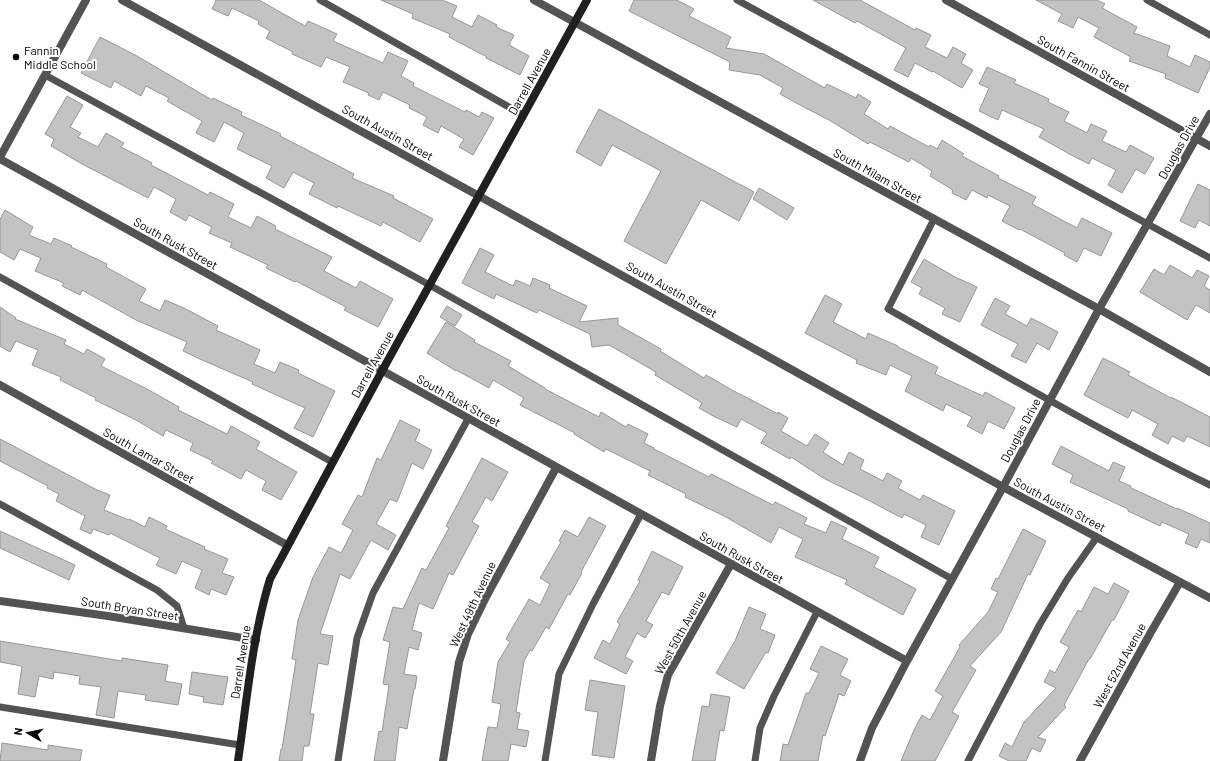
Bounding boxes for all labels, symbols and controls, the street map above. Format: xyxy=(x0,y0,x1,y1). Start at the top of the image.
street label: South Fannin Street xyxy=(1035,32,1133,94)
place label: Fannin Middle School xyxy=(24,43,96,71)
street label: Darrell Avenue xyxy=(505,45,553,117)
marker: Fannin Middle School xyxy=(11,52,21,62)
street label: South Austin Street xyxy=(340,101,436,163)
street label: Douglas Drive xyxy=(1155,113,1201,181)
street label: South Milam Street xyxy=(831,145,925,205)
street label: South Rusk Street xyxy=(132,214,220,272)
street label: South Austin Street xyxy=(624,258,720,320)
street label: Darrell Avenue xyxy=(348,328,396,400)
street label: South Rusk Street xyxy=(415,371,503,429)
street label: Douglas Drive xyxy=(997,396,1043,464)
street label: South Lamar Street xyxy=(101,424,197,486)
street label: South Austin Street xyxy=(1012,474,1108,534)
street label: South Rusk Street xyxy=(698,528,786,586)
street label: West 49th Avenue xyxy=(446,559,498,649)
street label: West 50th Avenue xyxy=(651,588,709,676)
street label: South Bryan Street xyxy=(80,593,180,623)
street label: West 52nd Avenue xyxy=(1090,620,1148,710)
street label: Darrell Avenue xyxy=(227,624,253,700)
north arrow xyxy=(8,713,48,753)
text: N xyxy=(11,727,25,736)

